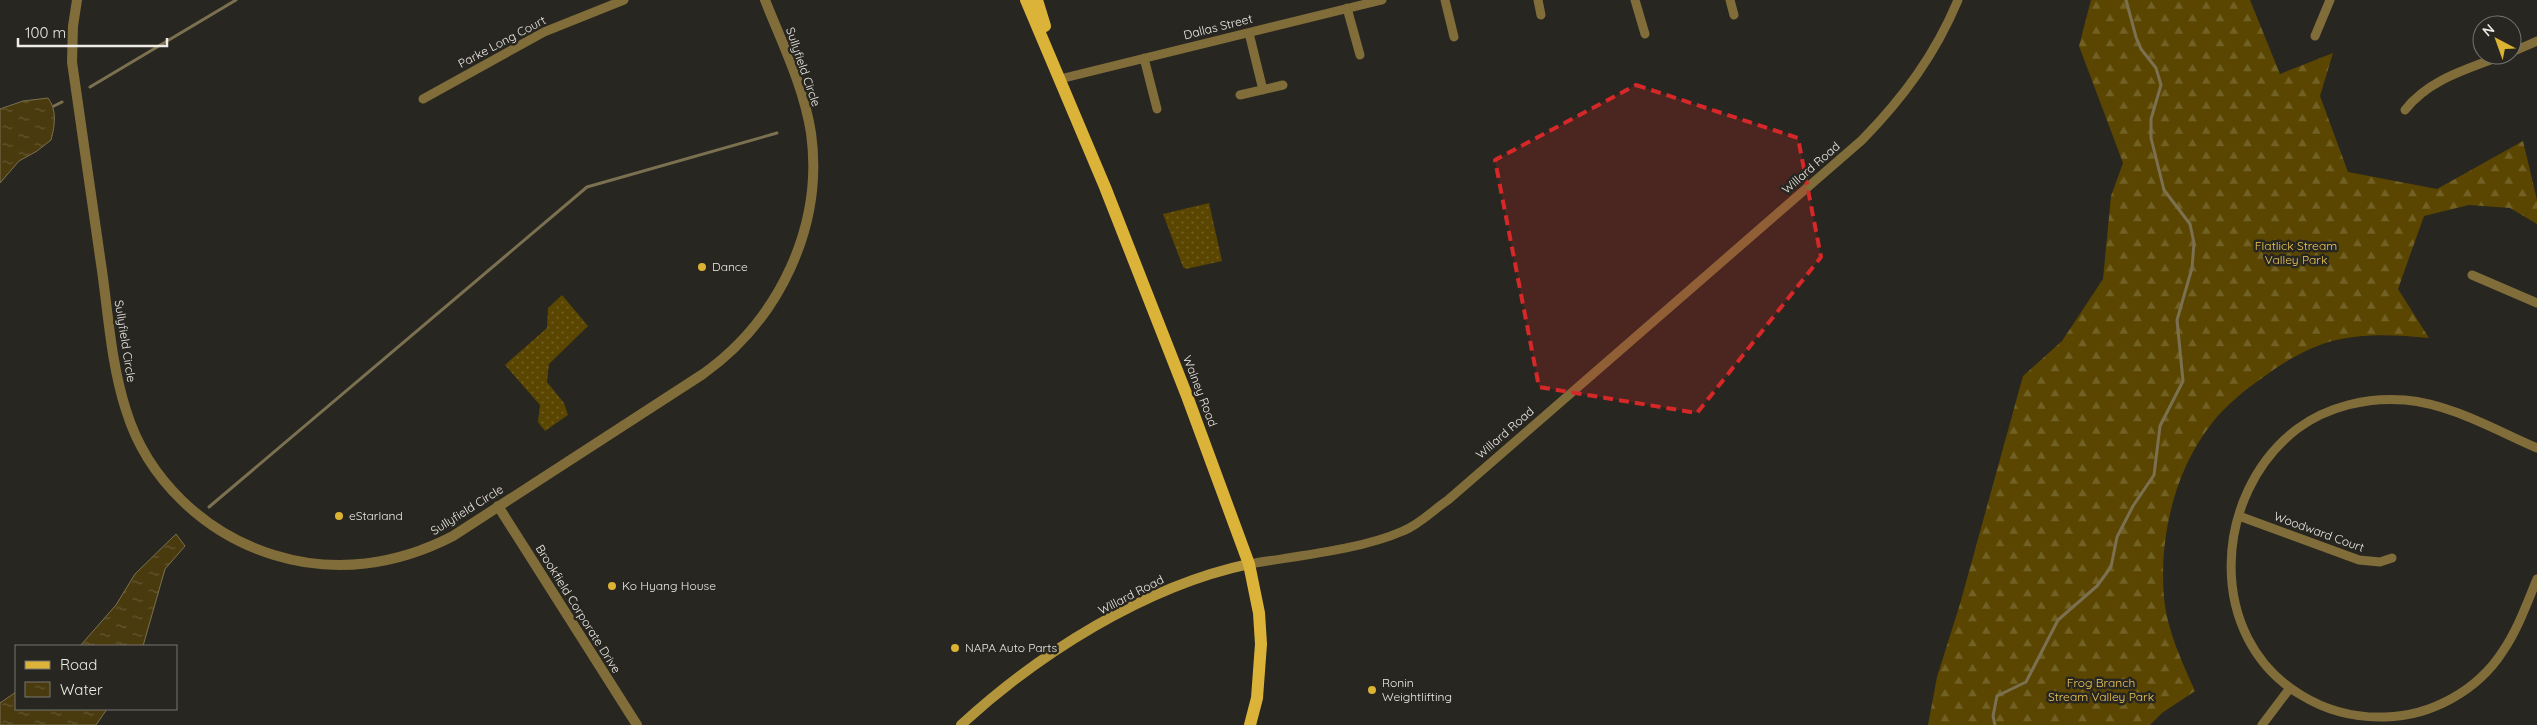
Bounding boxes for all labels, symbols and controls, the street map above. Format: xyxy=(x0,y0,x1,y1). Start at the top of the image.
street label: Dallas Street xyxy=(1182,11,1254,42)
street label: Parke Long Court xyxy=(455,12,548,71)
scale bar xyxy=(18,15,166,47)
north arrow xyxy=(2472,15,2522,65)
text: N xyxy=(2479,20,2498,40)
text: 100 m xyxy=(25,23,66,42)
street label: Sullyfield Circle xyxy=(783,25,824,109)
street label: Willard Road xyxy=(1779,138,1843,197)
park label: Flatlick Stream Valley Park xyxy=(2255,238,2337,267)
place label: Dance xyxy=(712,259,748,274)
marker: Dance xyxy=(696,261,708,273)
street label: Sullyfield Circle xyxy=(112,299,139,383)
street label: Walney Road xyxy=(1180,353,1221,429)
street label: Willard Road xyxy=(1473,403,1537,462)
street label: Sullyfield Circle xyxy=(428,481,506,538)
place label: eStarland xyxy=(349,508,403,523)
street label: Woodward Court xyxy=(2272,508,2366,555)
marker: eStarland xyxy=(333,510,345,522)
street label: Brookfield Corporate Drive xyxy=(533,542,624,676)
street label: Willard Road xyxy=(1095,572,1166,617)
place label: Ko Hyang House xyxy=(622,578,716,593)
marker: Ko Hyang House xyxy=(606,580,618,592)
place label: NAPA Auto Parts xyxy=(965,640,1058,655)
marker: NAPA Auto Parts xyxy=(949,642,961,654)
legend xyxy=(15,645,178,710)
text: Road xyxy=(60,655,97,674)
place label: Ronin Weightlifting xyxy=(1382,675,1452,704)
park label: Frog Branch Stream Valley Park xyxy=(2048,675,2154,704)
text: Water xyxy=(60,680,103,699)
marker: Ronin Weightlifting xyxy=(1366,684,1378,696)

